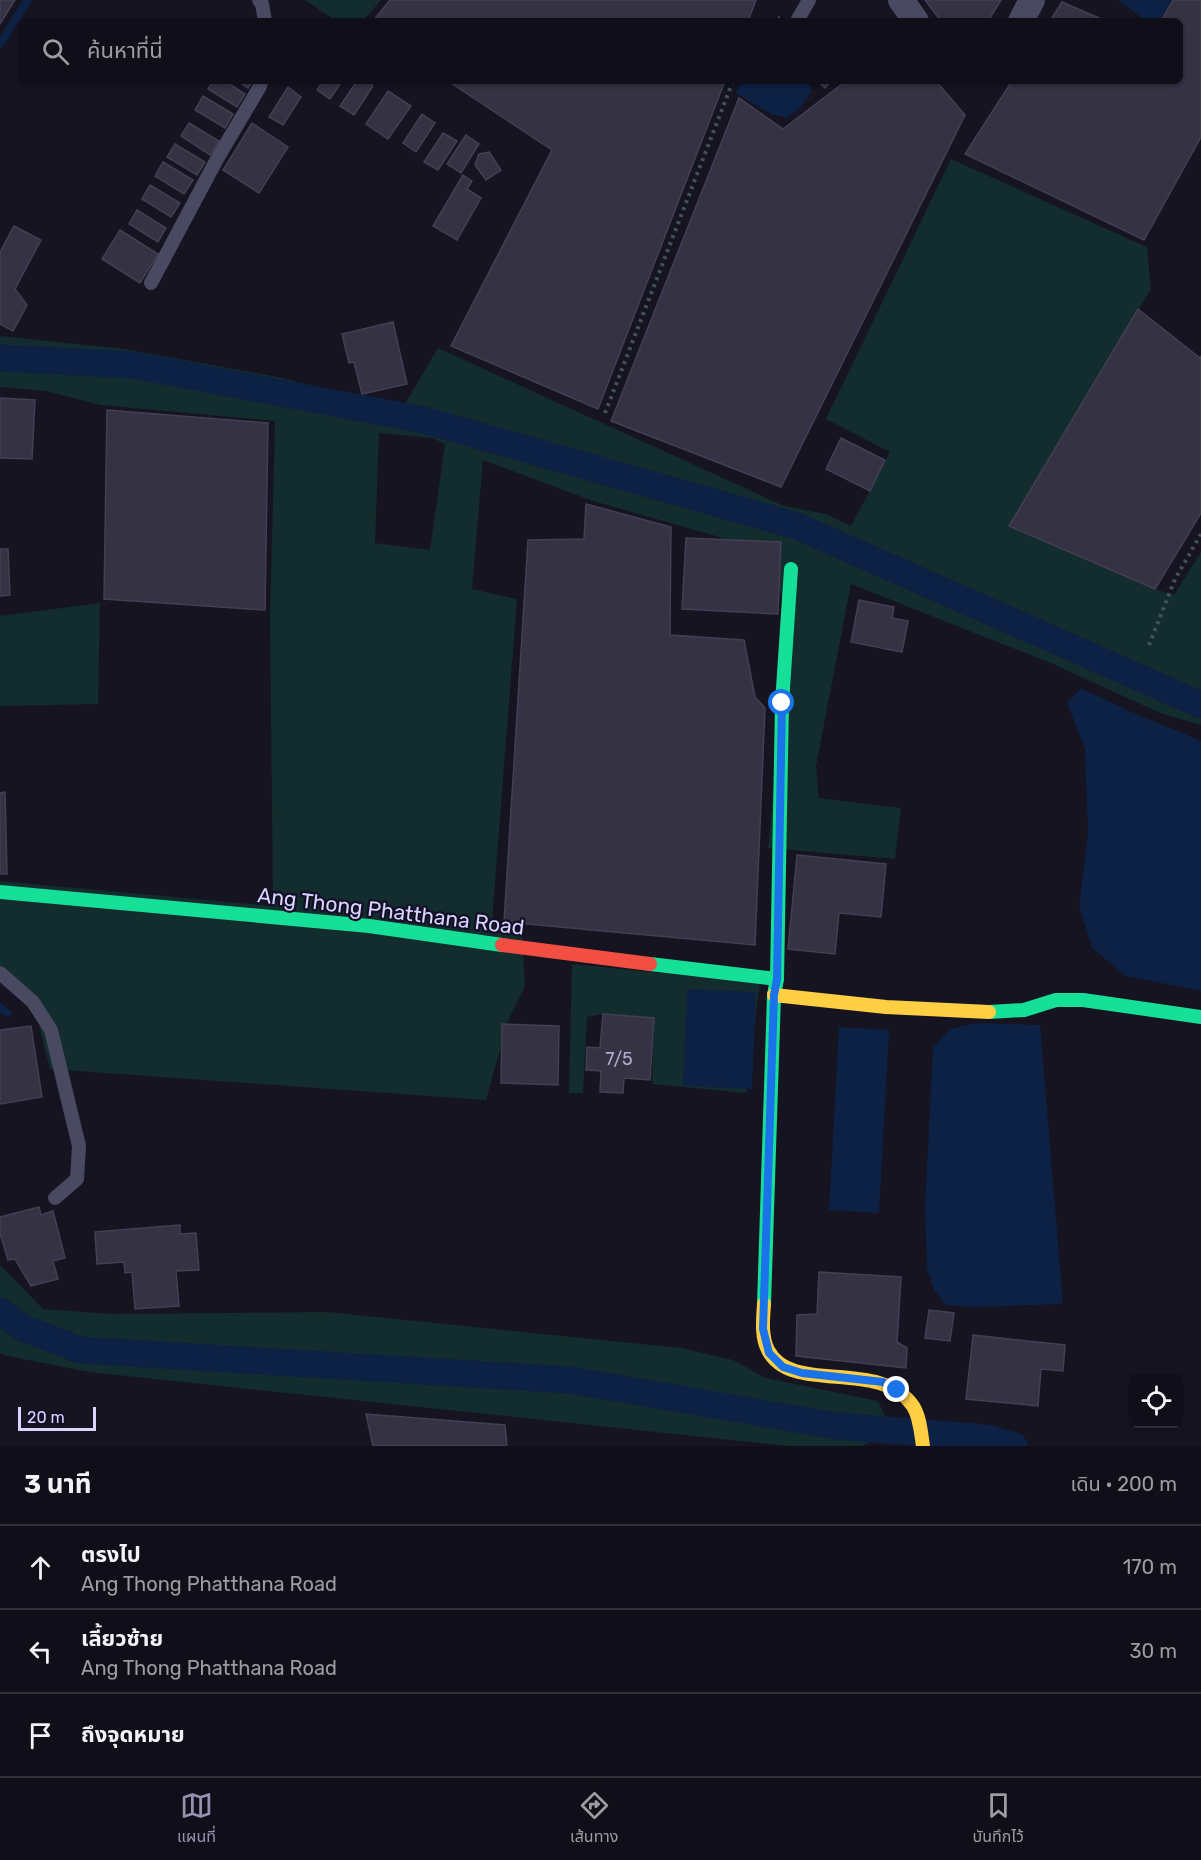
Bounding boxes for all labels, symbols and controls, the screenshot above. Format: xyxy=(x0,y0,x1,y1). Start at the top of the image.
search box xyxy=(18,18,1183,84)
icon: search xyxy=(39,35,72,68)
text: ค้นหาที่นี่ xyxy=(87,37,163,64)
route start xyxy=(768,689,794,715)
street label: Ang Thong Phatthana Road xyxy=(256,882,526,940)
house number: 7/5 xyxy=(605,1048,633,1070)
map controls xyxy=(1129,1374,1183,1428)
button: locate xyxy=(1129,1374,1183,1428)
route end xyxy=(883,1376,909,1402)
scale bar xyxy=(18,1404,96,1432)
text: 20 m xyxy=(27,1408,65,1427)
text: 3 นาที xyxy=(24,1469,92,1500)
text: เดิน · 200 m xyxy=(1071,1472,1177,1496)
text: ตรงไป xyxy=(81,1541,141,1568)
icon: ahead xyxy=(24,1551,57,1584)
text: 170 m xyxy=(1123,1555,1177,1579)
text: Ang Thong Phatthana Road xyxy=(81,1572,337,1596)
text: เลี้ยวซ้าย xyxy=(81,1625,163,1652)
icon: left xyxy=(24,1635,57,1668)
text: 30 m xyxy=(1130,1639,1177,1663)
text: Ang Thong Phatthana Road xyxy=(81,1656,337,1680)
icon: arrive xyxy=(24,1719,57,1752)
text: ถึงจุดหมาย xyxy=(81,1721,185,1748)
tab: แผนที่ xyxy=(177,1789,216,1849)
tab: เส้นทาง xyxy=(570,1789,618,1849)
tab: บันทึกไว้ xyxy=(973,1789,1024,1849)

